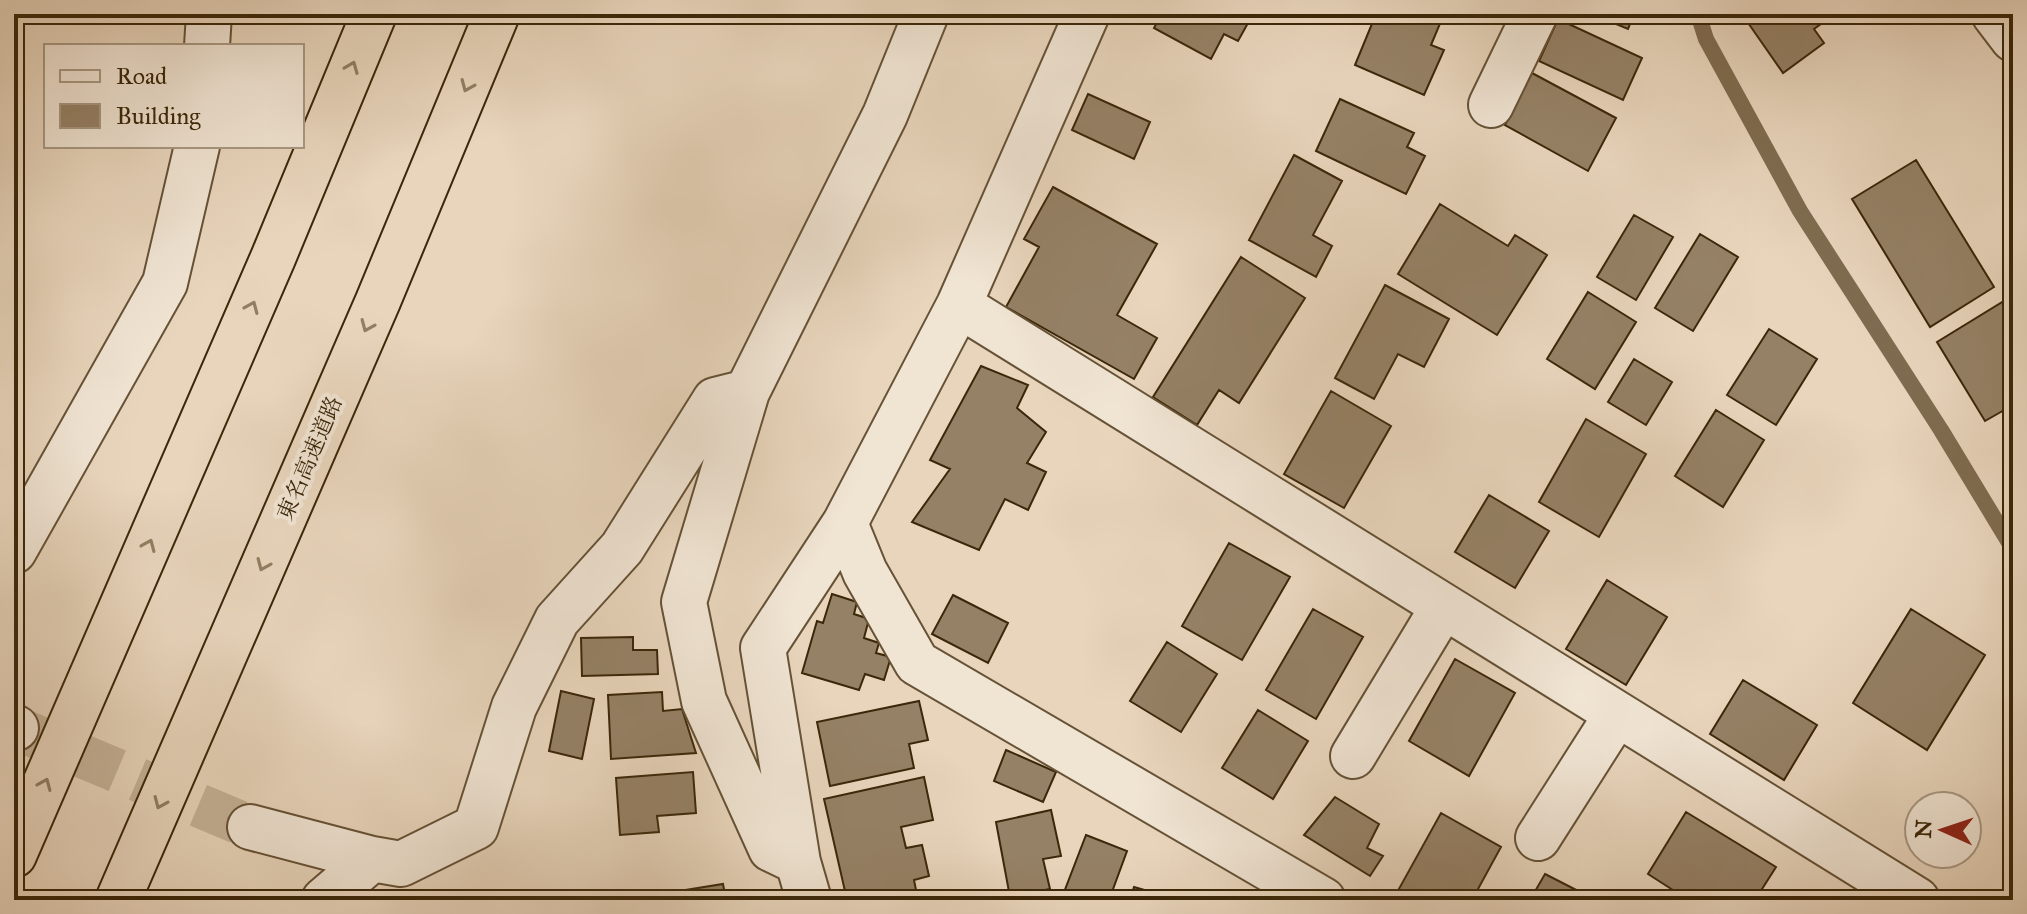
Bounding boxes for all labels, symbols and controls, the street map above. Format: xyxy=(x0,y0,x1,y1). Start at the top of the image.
legend xyxy=(44,44,304,148)
text: Road xyxy=(116,61,167,91)
one-way arrow xyxy=(343,61,359,75)
one-way arrow xyxy=(460,78,476,92)
text: Building xyxy=(116,101,201,131)
one-way arrow xyxy=(243,301,259,315)
one-way arrow xyxy=(360,318,376,332)
street label: 東名高速道路 xyxy=(271,392,348,524)
one-way arrow xyxy=(139,539,155,553)
one-way arrow xyxy=(257,556,273,571)
one-way arrow xyxy=(35,778,51,792)
north arrow xyxy=(1903,790,1983,870)
one-way arrow xyxy=(154,795,170,809)
text: N xyxy=(1910,819,1938,839)

